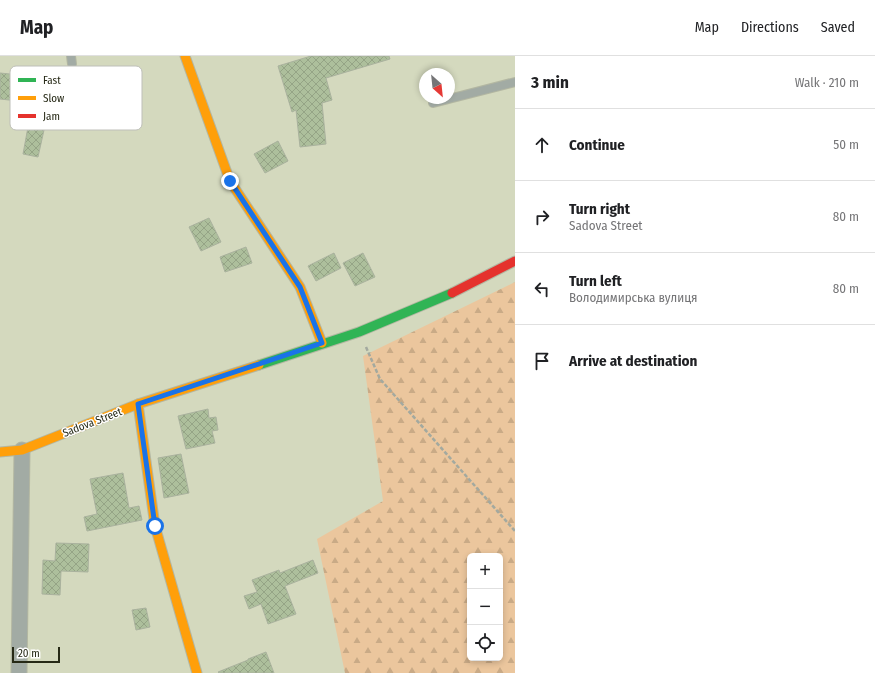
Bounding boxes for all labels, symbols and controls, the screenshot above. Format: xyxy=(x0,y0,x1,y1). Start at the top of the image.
text: Map xyxy=(20,16,53,39)
text: Map xyxy=(695,19,719,36)
text: Directions xyxy=(741,19,799,36)
text: Saved xyxy=(821,19,855,36)
legend xyxy=(10,66,142,130)
north arrow xyxy=(419,68,455,104)
text: 3 min xyxy=(531,72,569,93)
text: Fast xyxy=(43,74,61,87)
text: Walk · 210 m xyxy=(795,75,859,90)
text: Slow xyxy=(43,92,64,105)
text: Jam xyxy=(43,110,60,123)
icon: ahead xyxy=(531,134,553,156)
text: Continue xyxy=(569,136,625,154)
text: 50 m xyxy=(833,137,859,152)
route end xyxy=(221,172,239,190)
text: Turn right xyxy=(569,200,630,218)
icon: right xyxy=(531,206,553,228)
text: 80 m xyxy=(833,209,859,224)
text: Sadova Street xyxy=(569,218,643,233)
text: Turn left xyxy=(569,272,622,290)
icon: left xyxy=(531,278,553,300)
text: 80 m xyxy=(833,281,859,296)
text: Володимирська вулиця xyxy=(569,290,697,305)
icon: arrive xyxy=(531,350,553,372)
text: Arrive at destination xyxy=(569,352,697,370)
street label: Sadova Street xyxy=(61,405,124,440)
route start xyxy=(146,517,164,535)
map controls xyxy=(467,553,503,661)
button: + xyxy=(467,553,503,589)
button: − xyxy=(467,589,503,625)
button: locate xyxy=(467,625,503,661)
scale bar xyxy=(12,645,60,664)
text: 20 m xyxy=(18,647,40,660)

